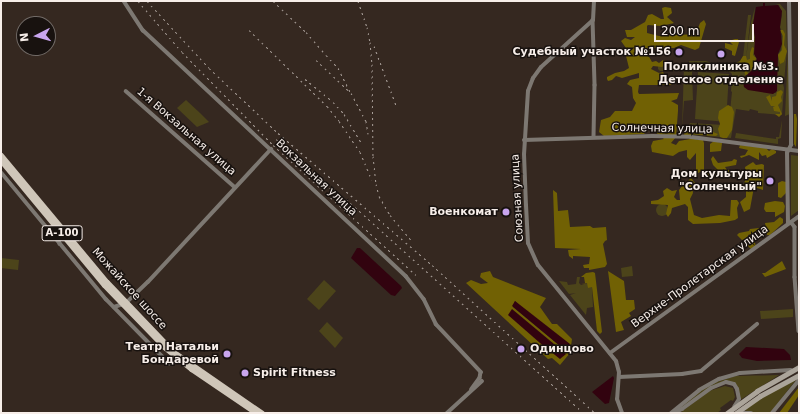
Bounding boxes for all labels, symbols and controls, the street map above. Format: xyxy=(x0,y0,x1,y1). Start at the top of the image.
north arrow xyxy=(16,16,56,56)
scale bar xyxy=(656,16,756,42)
text: 200 m xyxy=(661,24,699,38)
text: N xyxy=(18,32,32,42)
place label: Судебный участок №156 xyxy=(513,45,671,59)
marker: Судебный участок №156 xyxy=(674,47,684,57)
marker: Поликлиника №3. Детское отделение xyxy=(715,48,727,60)
place label: Поликлиника №3. Детское отделение xyxy=(658,61,784,87)
street label: 1-я Вокзальная улица xyxy=(134,85,238,179)
street label: Солнечная улица xyxy=(611,122,713,136)
street label: Вокзальная улица xyxy=(273,137,359,219)
street label: Союзная улица xyxy=(509,153,527,243)
place label: Дом культуры "Солнечный" xyxy=(671,168,762,194)
marker: Дом культуры "Солнечный" xyxy=(765,176,775,186)
place label: Военкомат xyxy=(429,205,498,219)
marker: Военкомат xyxy=(501,207,511,217)
street label: Верхне-Пролетарская улица xyxy=(629,223,771,331)
road number: А-100 xyxy=(41,225,83,241)
street label: Можайское шоссе xyxy=(89,245,169,333)
place label: Театр Натальи Бондаревой xyxy=(125,341,219,367)
place label: Одинцово xyxy=(530,342,594,356)
marker: Одинцово xyxy=(515,343,527,355)
marker: Театр Натальи Бондаревой xyxy=(222,349,232,359)
place label: Spirit Fitness xyxy=(253,366,336,380)
marker: Spirit Fitness xyxy=(240,368,250,378)

